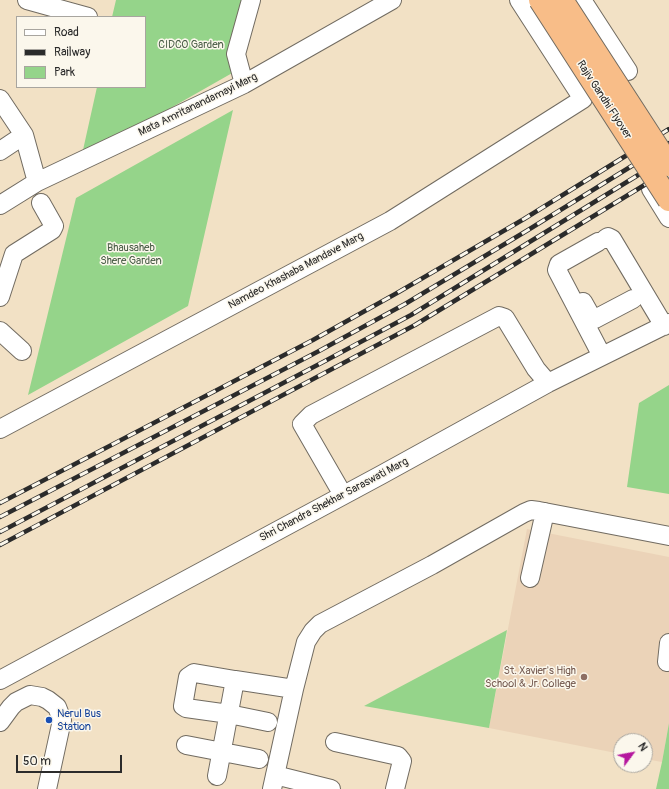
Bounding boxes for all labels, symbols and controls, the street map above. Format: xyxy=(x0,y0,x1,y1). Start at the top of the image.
legend xyxy=(16,16,146,88)
text: Road xyxy=(54,25,79,40)
park label: CIDCO Garden xyxy=(158,38,224,52)
text: Railway xyxy=(54,45,90,60)
street label: Rajiv Gandhi Flyover xyxy=(574,58,634,142)
text: Park xyxy=(54,65,75,80)
street label: Mata Amritanandamayi Marg xyxy=(136,70,260,140)
street label: Namdeo Khashaba Mandave Marg xyxy=(226,230,366,312)
park label: Bhausaheb Shere Garden xyxy=(100,241,162,267)
street label: Shri Chandra Shekhar Saraswati Marg xyxy=(257,455,411,545)
place label: St. Xavier's High School & Jr. College xyxy=(485,664,576,690)
marker: St. Xavier's High School & Jr. College xyxy=(579,672,589,682)
place label: Nerul Bus Station xyxy=(57,707,101,733)
marker: Nerul Bus Station xyxy=(44,715,54,725)
north arrow xyxy=(613,733,653,773)
text: N xyxy=(635,740,650,754)
scale bar xyxy=(18,747,124,773)
text: 50 m xyxy=(23,754,51,769)

